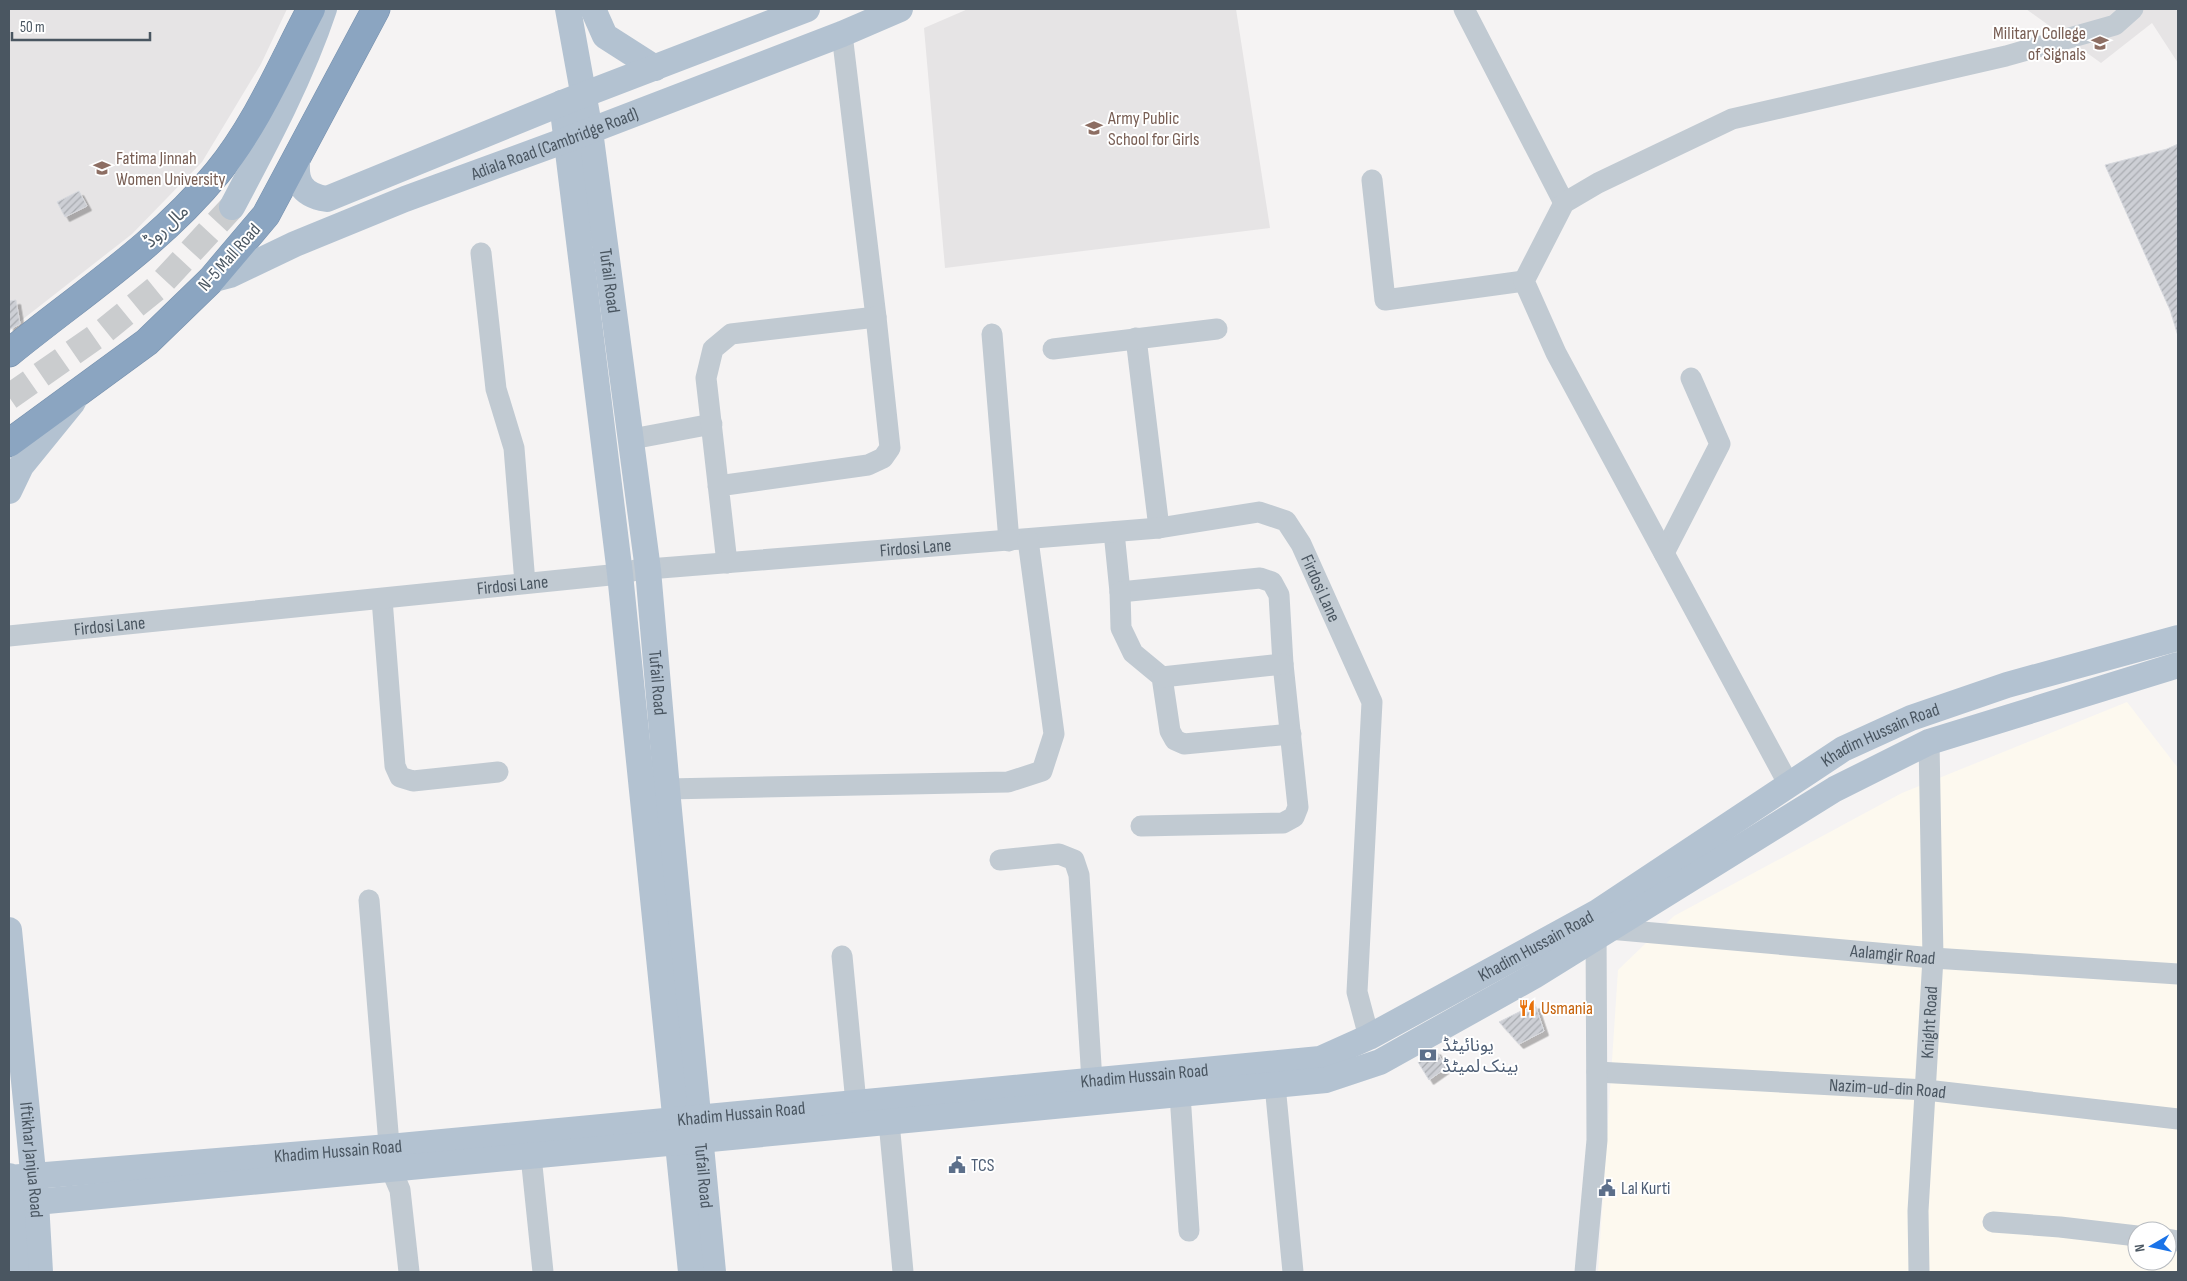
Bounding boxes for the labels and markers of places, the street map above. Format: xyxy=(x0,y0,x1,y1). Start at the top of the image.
place label: Military College of Signals xyxy=(1993,23,2086,65)
school or university icon: Military College of Signals xyxy=(2090,33,2110,53)
place label: Army Public School for Girls xyxy=(1107,108,1199,150)
school or university icon: Army Public School for Girls xyxy=(1084,118,1104,138)
place label: Fatima Jinnah Women University xyxy=(116,148,225,190)
school or university icon: Fatima Jinnah Women University xyxy=(92,158,112,178)
restaurant icon: Usmania xyxy=(1517,998,1537,1018)
place label: Usmania xyxy=(1541,998,1593,1019)
place label: یونائیٹڈ بینک لمیٹڈ xyxy=(1442,1035,1518,1077)
bank icon: یونائیٹڈ بینک لمیٹڈ xyxy=(1418,1045,1438,1065)
public building icon: TCS xyxy=(947,1155,967,1175)
place label: TCS xyxy=(971,1155,995,1176)
public building icon: Lal Kurti xyxy=(1597,1178,1617,1198)
place label: Lal Kurti xyxy=(1621,1178,1670,1199)

